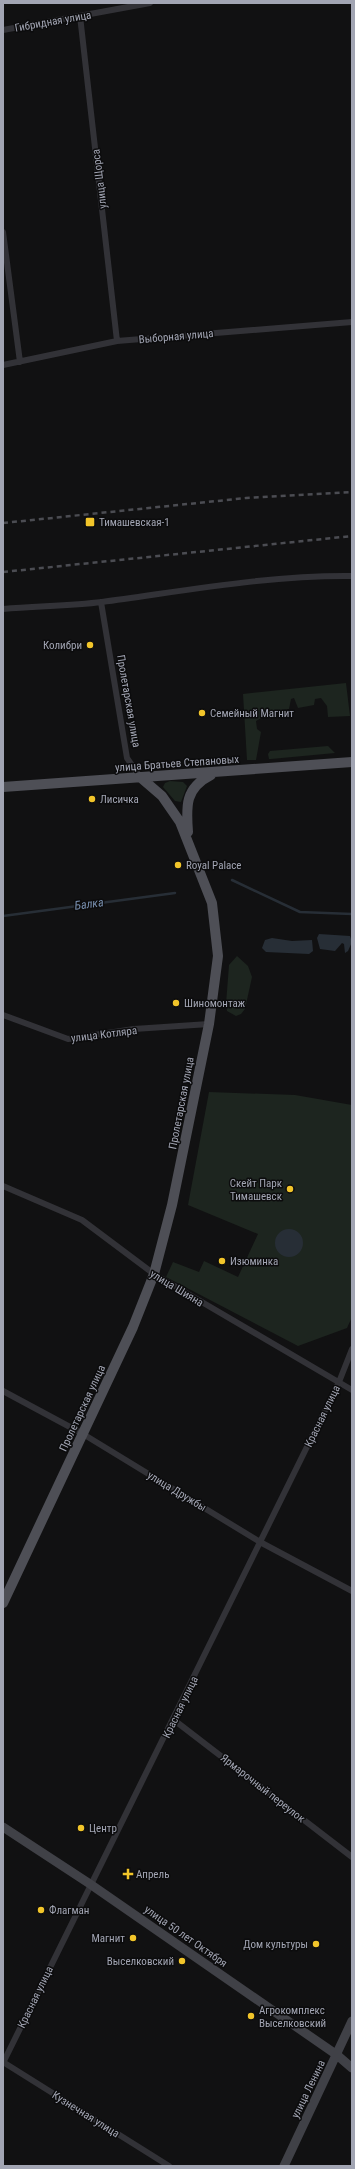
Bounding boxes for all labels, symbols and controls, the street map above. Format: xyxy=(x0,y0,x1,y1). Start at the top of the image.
street label: Гибридная улица xyxy=(14,8,92,35)
street label: улица Щорса xyxy=(89,149,110,209)
street label: Выборная улица xyxy=(138,327,214,346)
marker: Тимашевская-1 xyxy=(84,516,96,528)
place label: Тимашевская-1 xyxy=(99,516,170,529)
place label: Колибри xyxy=(43,639,82,652)
marker: Колибри xyxy=(85,640,95,650)
street label: Пролетарская улица xyxy=(114,654,143,748)
place label: Семейный Магнит xyxy=(210,707,294,720)
marker: Семейный Магнит xyxy=(197,708,207,718)
street label: улица Братьев Степановых xyxy=(115,753,240,774)
place label: Лисичка xyxy=(100,793,139,806)
marker: Лисичка xyxy=(87,794,97,804)
place label: Royal Palace xyxy=(186,859,241,872)
marker: Royal Palace xyxy=(173,860,183,870)
water label: Балка xyxy=(74,895,104,913)
place label: Шиномонтаж xyxy=(184,997,246,1010)
marker: Шиномонтаж xyxy=(171,998,181,1008)
street label: улица Котляра xyxy=(70,1024,138,1045)
street label: Пролетарская улица xyxy=(166,1056,197,1150)
place label: Скейт Парк Тимашевск xyxy=(230,1177,283,1203)
marker: Скейт Парк Тимашевск xyxy=(285,1184,295,1194)
place label: Изюминка xyxy=(230,1255,278,1268)
marker: Изюминка xyxy=(217,1256,227,1266)
street label: улица Шияна xyxy=(148,1267,206,1309)
street label: Пролетарская улица xyxy=(57,1363,108,1453)
street label: Красная улица xyxy=(302,1383,343,1449)
street label: улица Дружбы xyxy=(145,1469,209,1514)
street label: Красная улица xyxy=(160,1674,201,1740)
street label: Ярмарочный переулок xyxy=(218,1751,308,1826)
place label: Центр xyxy=(89,1822,117,1835)
marker: Центр xyxy=(76,1823,86,1833)
place label: Апрель xyxy=(136,1868,169,1881)
marker: Апрель xyxy=(123,1869,133,1879)
street label: улица 50 лет Октября xyxy=(142,1903,230,1970)
place label: Флагман xyxy=(49,1904,89,1917)
marker: Флагман xyxy=(36,1905,46,1915)
place label: Магнит xyxy=(91,1932,125,1945)
marker: Магнит xyxy=(128,1933,138,1943)
place label: Дом культуры xyxy=(243,1938,308,1951)
marker: Дом культуры xyxy=(311,1939,321,1949)
place label: Выселковский xyxy=(107,1955,174,1968)
marker: Выселковский xyxy=(177,1956,187,1966)
street label: Красная улица xyxy=(15,1964,56,2030)
place label: Агрокомплекс Выселковский xyxy=(259,2004,326,2030)
marker: Агрокомплекс Выселковский xyxy=(246,2011,256,2021)
street label: улица Ленина xyxy=(289,2058,328,2120)
street label: Кузнечная улица xyxy=(50,2089,122,2140)

